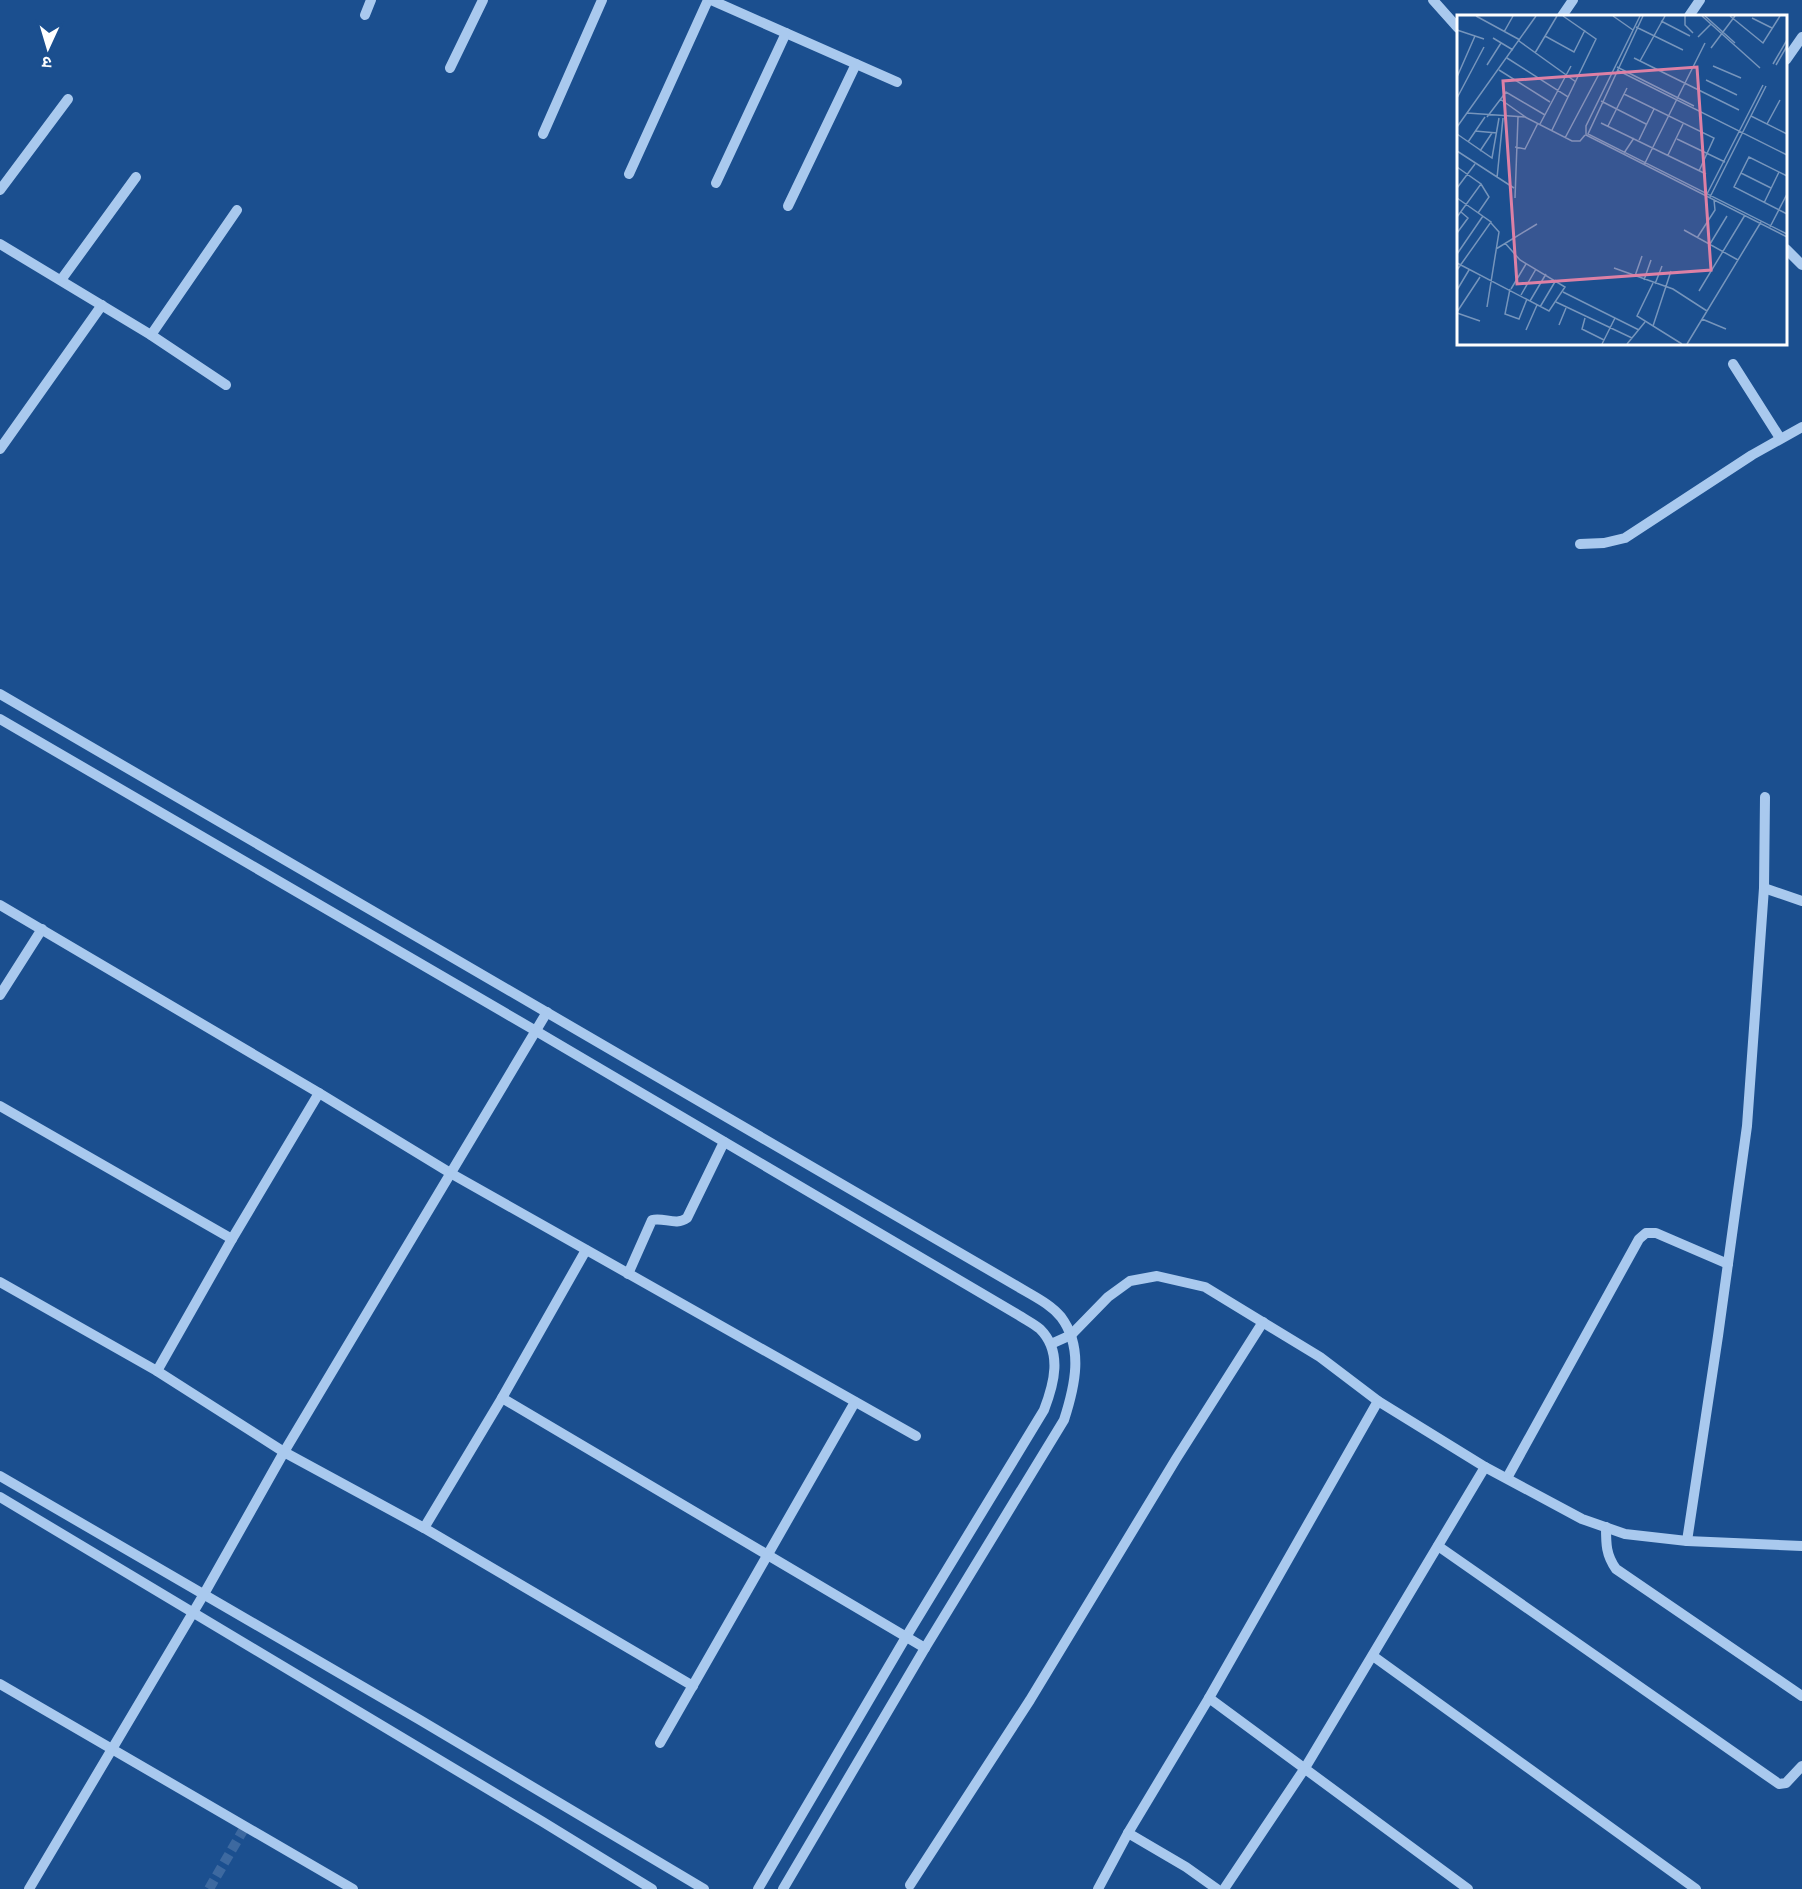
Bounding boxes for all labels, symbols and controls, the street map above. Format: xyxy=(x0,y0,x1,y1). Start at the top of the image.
inset map xyxy=(1457,15,1787,345)
north arrow xyxy=(18,18,78,78)
text: उ xyxy=(41,53,52,72)

